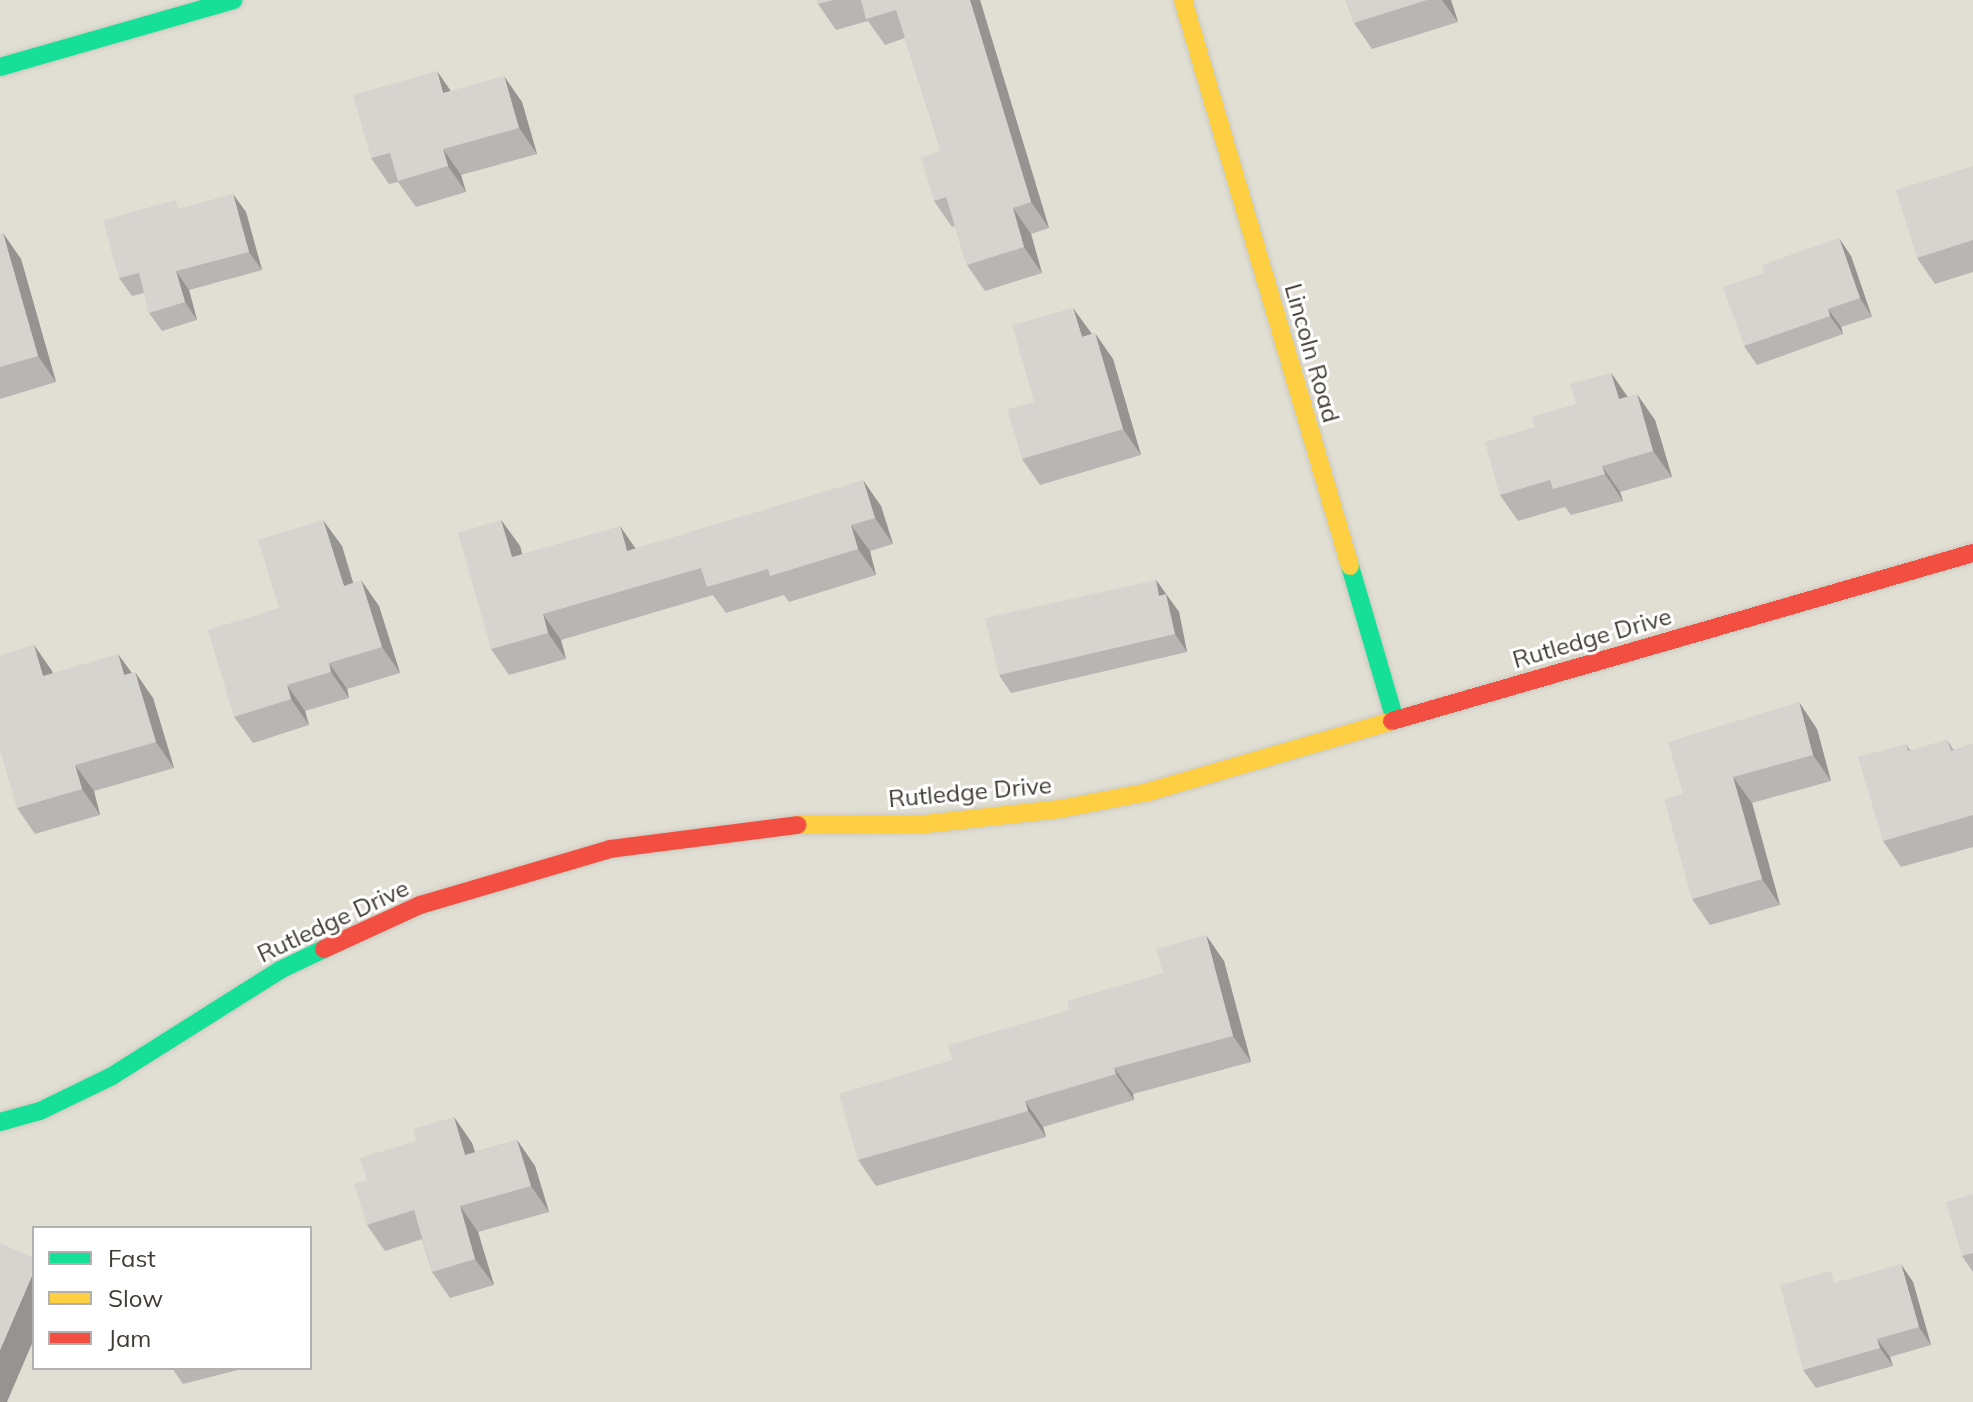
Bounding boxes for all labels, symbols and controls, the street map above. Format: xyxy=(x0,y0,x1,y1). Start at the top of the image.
street label: Lincoln Road xyxy=(1278,280,1346,426)
street label: Rutledge Drive xyxy=(1509,602,1675,674)
street label: Rutledge Drive xyxy=(887,771,1053,813)
street label: Rutledge Drive xyxy=(253,873,413,969)
legend xyxy=(32,1226,312,1370)
text: Fast xyxy=(108,1243,156,1273)
text: Slow xyxy=(108,1283,163,1313)
text: Jam xyxy=(108,1323,151,1353)

